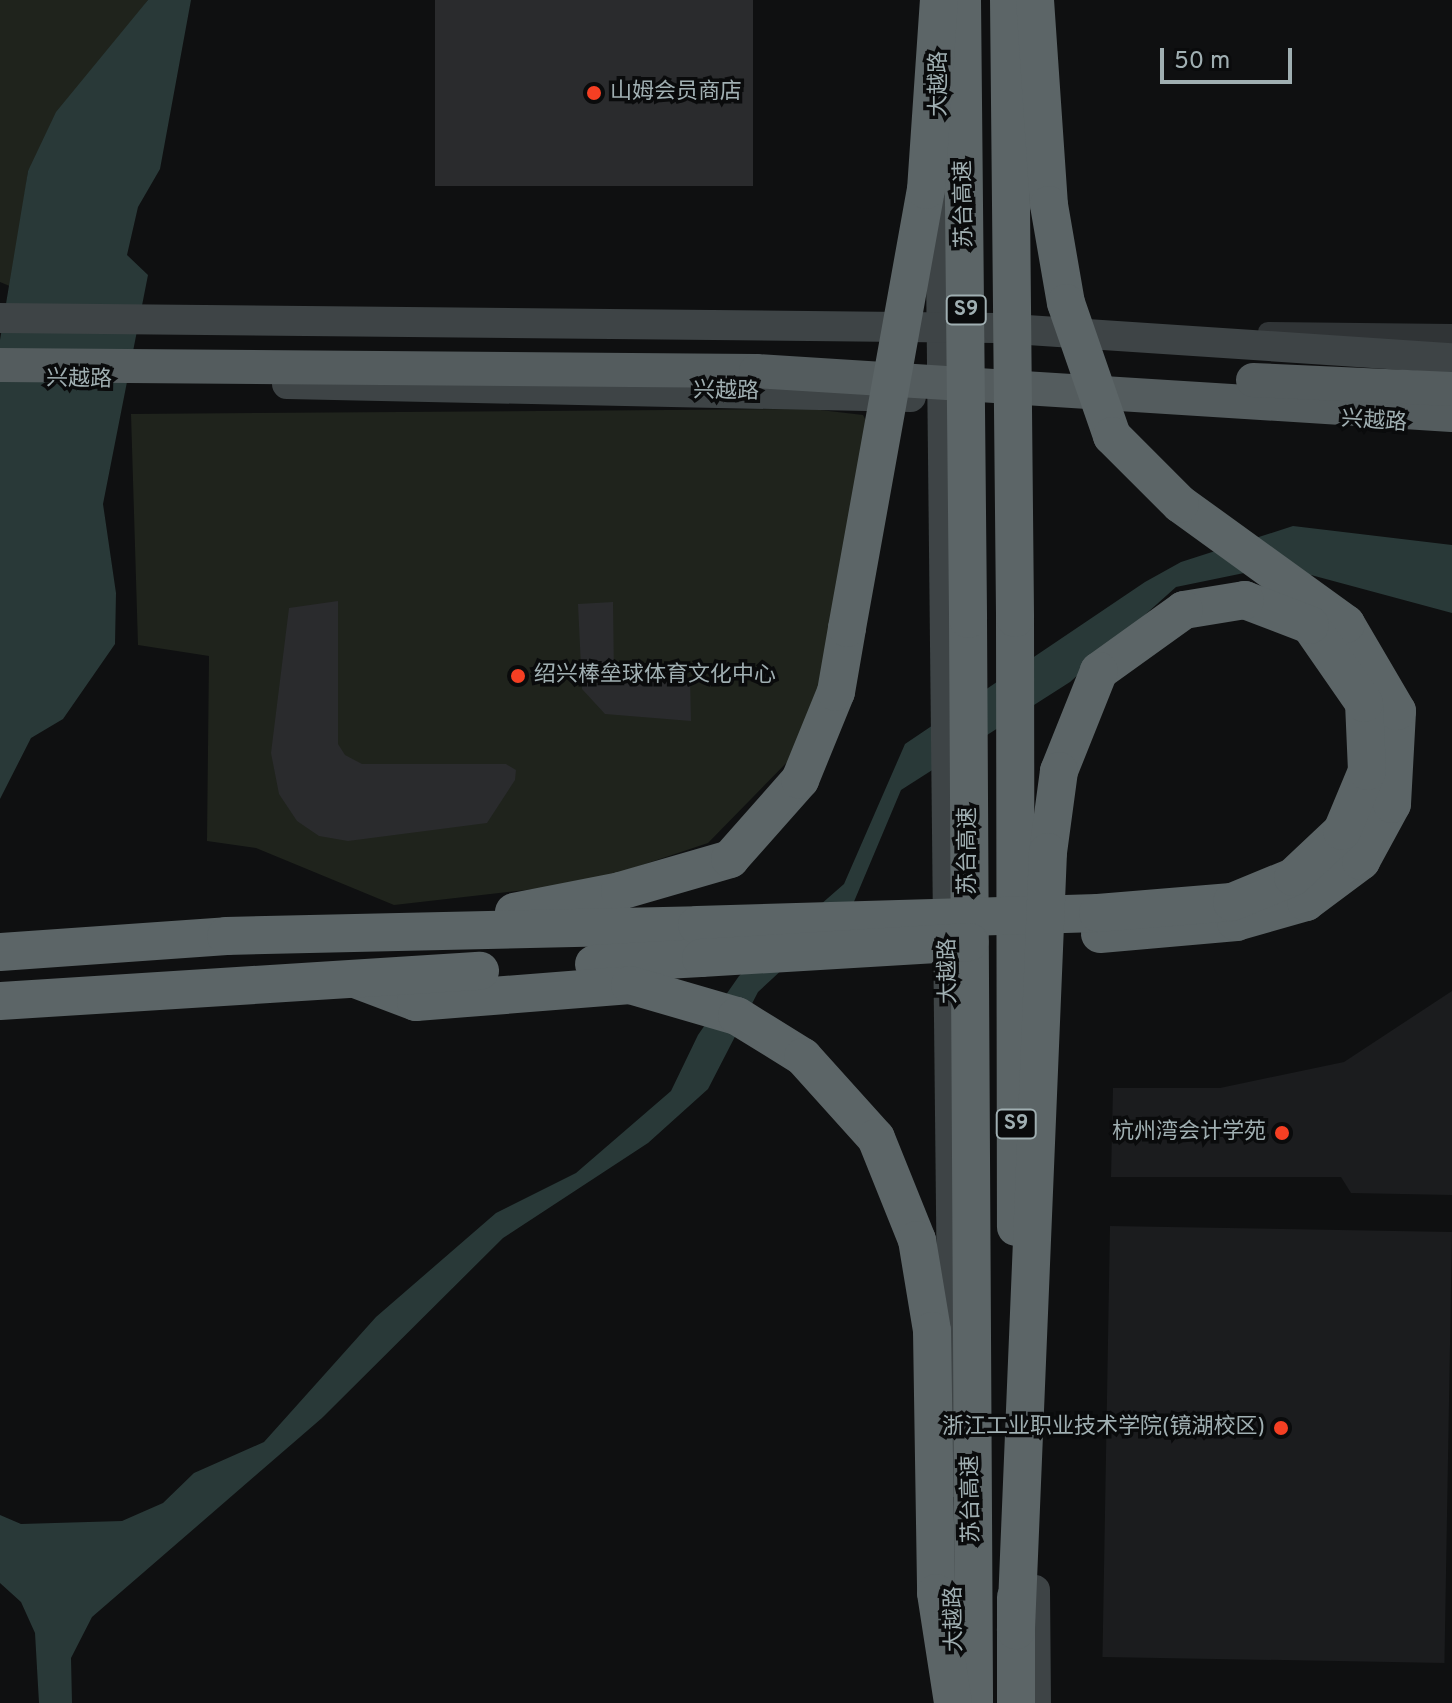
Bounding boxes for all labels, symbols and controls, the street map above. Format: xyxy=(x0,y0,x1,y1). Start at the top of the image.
scale bar xyxy=(1164,32,1296,82)
text: 50 m xyxy=(1174,47,1230,77)
street label: 大越路 xyxy=(927,51,953,117)
place label: 山姆会员商店 xyxy=(610,80,742,106)
marker: 山姆会员商店 xyxy=(585,84,603,102)
street label: 苏台高速 xyxy=(951,160,979,248)
road number: S9 xyxy=(944,294,988,326)
street label: 兴越路 xyxy=(46,366,112,394)
street label: 兴越路 xyxy=(693,378,759,406)
street label: 兴越路 xyxy=(1340,407,1408,437)
place label: 绍兴棒垒球体育文化中心 xyxy=(534,663,776,689)
marker: 绍兴棒垒球体育文化中心 xyxy=(509,667,527,685)
street label: 苏台高速 xyxy=(956,807,982,895)
street label: 大越路 xyxy=(935,938,963,1004)
road number: S9 xyxy=(994,1108,1038,1140)
place label: 杭州湾会计学苑 xyxy=(1112,1120,1266,1146)
marker: 杭州湾会计学苑 xyxy=(1273,1124,1291,1142)
place label: 浙江工业职业技术学院(镜湖校区) xyxy=(942,1415,1265,1441)
marker: 浙江工业职业技术学院(镜湖校区) xyxy=(1272,1419,1290,1437)
street label: 苏台高速 xyxy=(958,1455,986,1543)
street label: 大越路 xyxy=(941,1586,969,1652)

